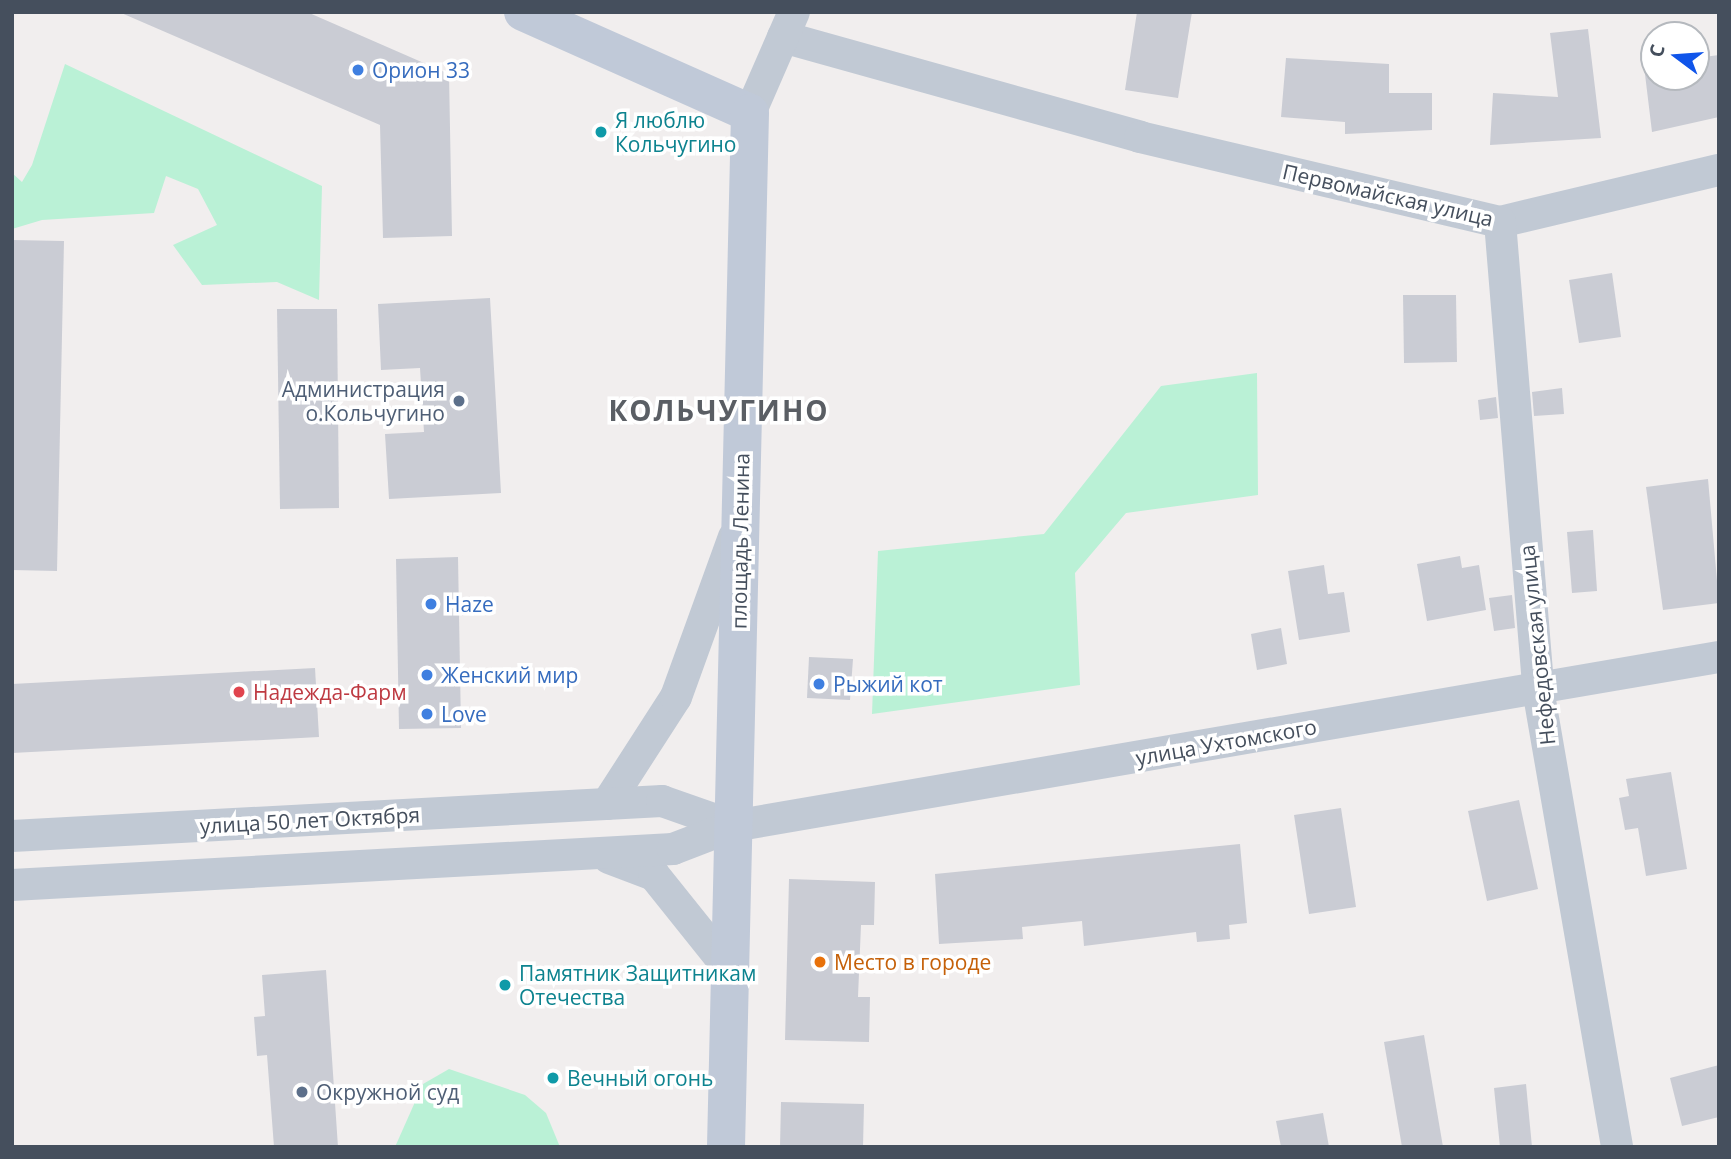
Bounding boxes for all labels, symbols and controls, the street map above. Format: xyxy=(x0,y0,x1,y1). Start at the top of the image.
north arrow xyxy=(1640,21,1710,91)
text: С xyxy=(1643,41,1671,60)
place label: Орион 33 xyxy=(372,57,470,83)
marker: Орион 33 xyxy=(350,62,366,78)
place label: Я люблю Кольчугино xyxy=(615,107,736,157)
marker: Я люблю Кольчугино xyxy=(593,124,609,140)
street label: Первомайская улица xyxy=(1280,158,1496,232)
place label: Администрация о.Кольчугино xyxy=(282,376,445,426)
marker: Администрация о.Кольчугино xyxy=(451,393,467,409)
district label: КОЛЬЧУГИНО xyxy=(610,393,828,427)
street label: площадь Ленина xyxy=(726,453,754,629)
street label: Нефедовская улица xyxy=(1514,544,1560,746)
place label: Haze xyxy=(445,591,494,617)
marker: Haze xyxy=(423,596,439,612)
place label: Женский мир xyxy=(441,662,578,688)
marker: Женский мир xyxy=(419,667,435,683)
place label: Рыжий кот xyxy=(833,671,943,697)
marker: Рыжий кот xyxy=(811,676,827,692)
place label: Надежда-Фарм xyxy=(253,679,407,705)
marker: Надежда-Фарм xyxy=(231,684,247,700)
place label: Love xyxy=(441,701,487,727)
marker: Love xyxy=(419,706,435,722)
street label: улица Ухтомского xyxy=(1134,714,1318,770)
street label: улица 50 лет Октября xyxy=(199,802,421,838)
place label: Место в городе xyxy=(834,949,991,975)
marker: Место в городе xyxy=(812,954,828,970)
place label: Памятник Защитникам Отечества xyxy=(519,960,756,1010)
marker: Памятник Защитникам Отечества xyxy=(497,977,513,993)
place label: Вечный огонь xyxy=(567,1065,713,1091)
marker: Вечный огонь xyxy=(545,1070,561,1086)
place label: Окружной суд xyxy=(316,1079,459,1105)
marker: Окружной суд xyxy=(294,1084,310,1100)

